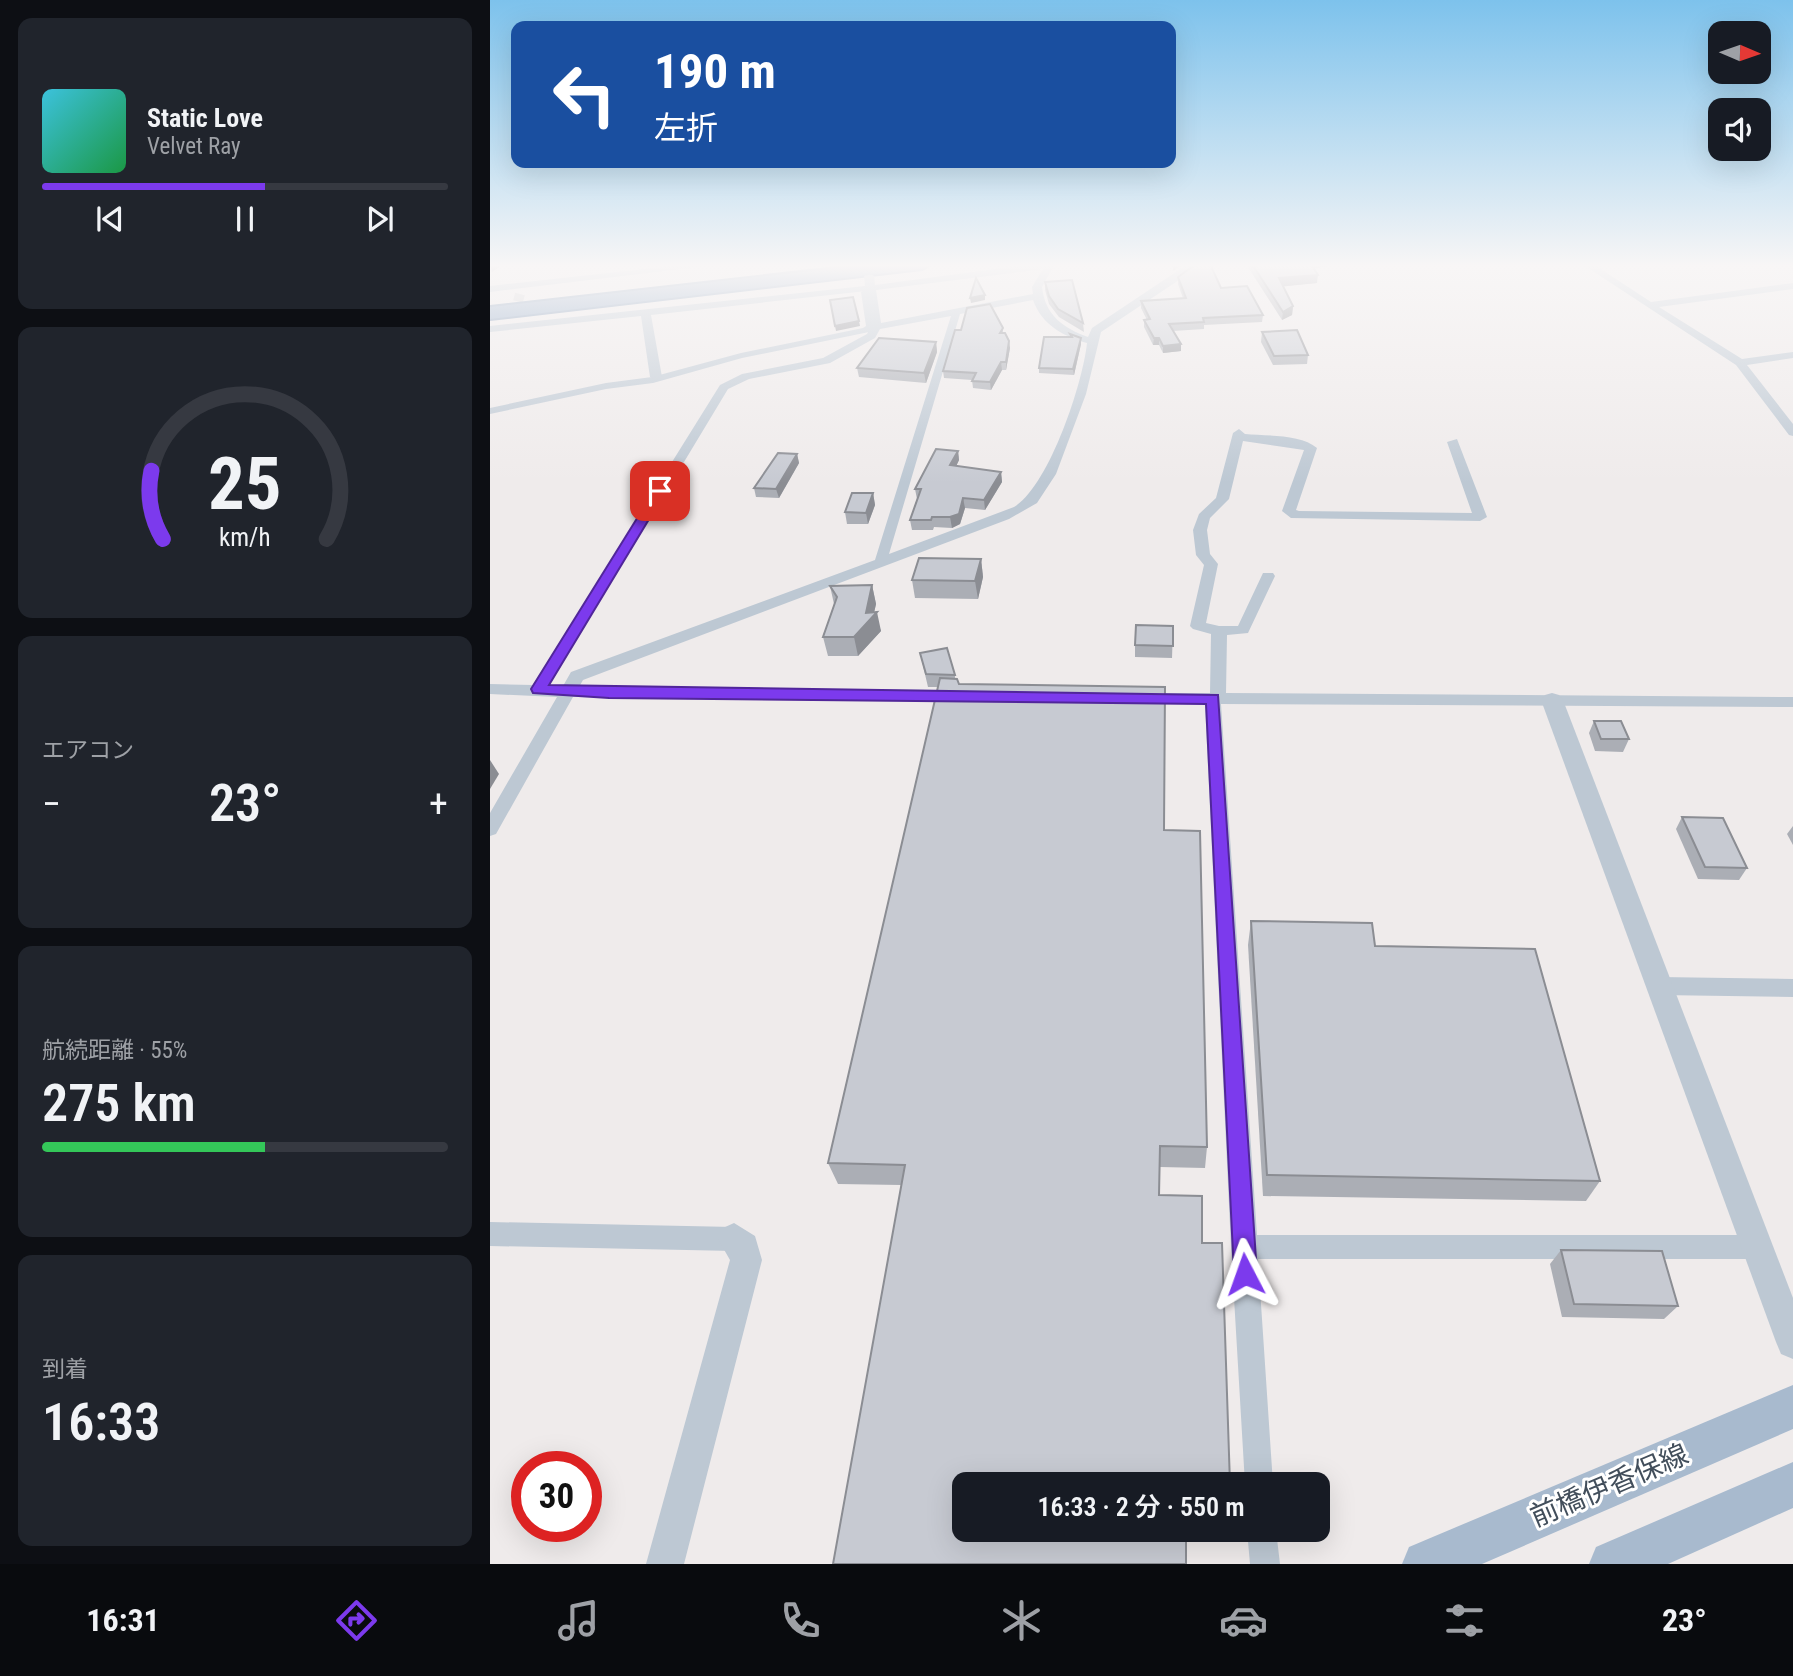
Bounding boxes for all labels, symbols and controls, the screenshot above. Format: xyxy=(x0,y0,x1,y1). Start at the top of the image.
north arrow xyxy=(1708,21,1771,84)
map controls xyxy=(1708,21,1771,161)
text: 190 m xyxy=(654,43,776,100)
icon: left xyxy=(539,49,630,140)
button: sound xyxy=(1708,98,1771,161)
text: Static Love xyxy=(147,103,263,133)
text: 左折 xyxy=(654,109,718,147)
text: Velvet Ray xyxy=(147,133,241,160)
icon: previous xyxy=(91,200,129,238)
icon: pause xyxy=(226,200,264,238)
icon: next xyxy=(361,200,399,238)
text: 25 xyxy=(208,441,282,527)
pin xyxy=(630,461,690,521)
icon: arrive xyxy=(641,472,679,510)
text: km/h xyxy=(219,523,271,552)
text: エアコン xyxy=(42,737,134,764)
text: 23° xyxy=(209,773,281,834)
text: − xyxy=(42,782,61,826)
text: + xyxy=(429,782,448,826)
text: 航続距離 · 55% xyxy=(42,1037,187,1064)
text: 275 km xyxy=(42,1073,196,1134)
position arrow xyxy=(1208,1237,1282,1311)
text: 到着 xyxy=(42,1356,88,1383)
text: 16:33 xyxy=(42,1392,160,1453)
street label: 前橋伊香保線 xyxy=(1525,1437,1693,1533)
speed limit sign: 30 xyxy=(511,1451,602,1542)
text: 16:33 · 2 分 · 550 m xyxy=(1037,1492,1245,1522)
icon: directions xyxy=(332,1596,381,1645)
icon: music xyxy=(554,1596,603,1645)
icon: phone xyxy=(776,1596,825,1645)
icon: climate xyxy=(997,1596,1046,1645)
icon: car xyxy=(1219,1596,1268,1645)
icon: filters xyxy=(1440,1596,1489,1645)
text: 16:31 xyxy=(86,1601,160,1639)
text: 23° xyxy=(1662,1601,1707,1639)

